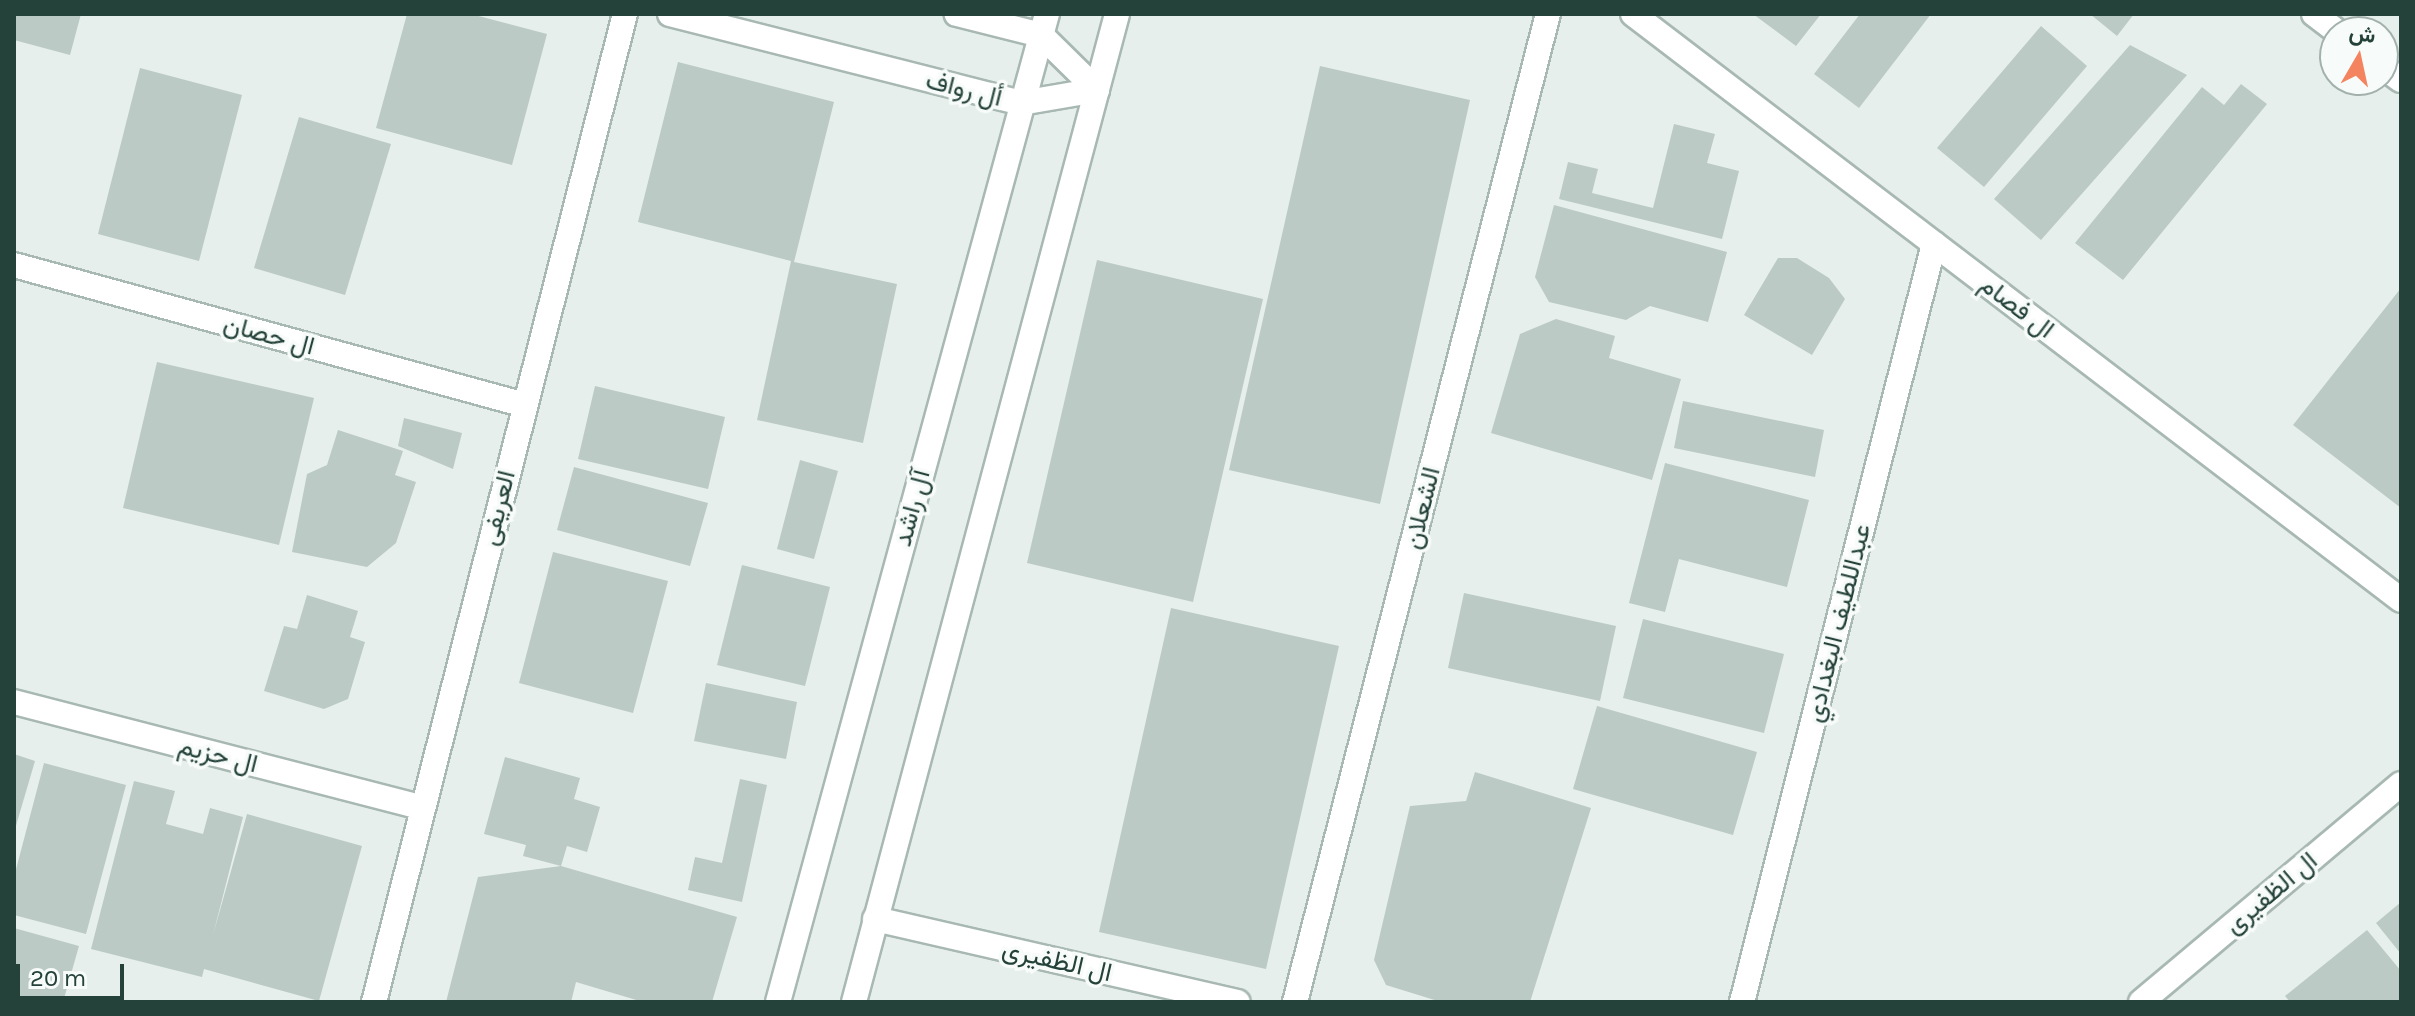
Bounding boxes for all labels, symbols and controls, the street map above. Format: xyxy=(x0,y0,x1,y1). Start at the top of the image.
north arrow xyxy=(2319,16,2399,96)
text: ش xyxy=(2347,19,2378,49)
street label: أل رواف xyxy=(923,64,1005,114)
street label: ال فصام xyxy=(1974,269,2060,345)
street label: ال حصان xyxy=(220,308,318,362)
street label: الشعلان xyxy=(1397,464,1447,552)
street label: آل راشد xyxy=(887,466,937,550)
street label: العريفى xyxy=(474,467,522,549)
street label: عبداللطيف البغدادي xyxy=(1798,520,1878,726)
street label: ال حزيم xyxy=(175,730,261,780)
street label: ال الظفيرى xyxy=(2218,845,2324,941)
street label: ال الظفيرى xyxy=(999,933,1115,989)
scale bar xyxy=(20,948,128,998)
text: 20 m xyxy=(30,964,86,992)

